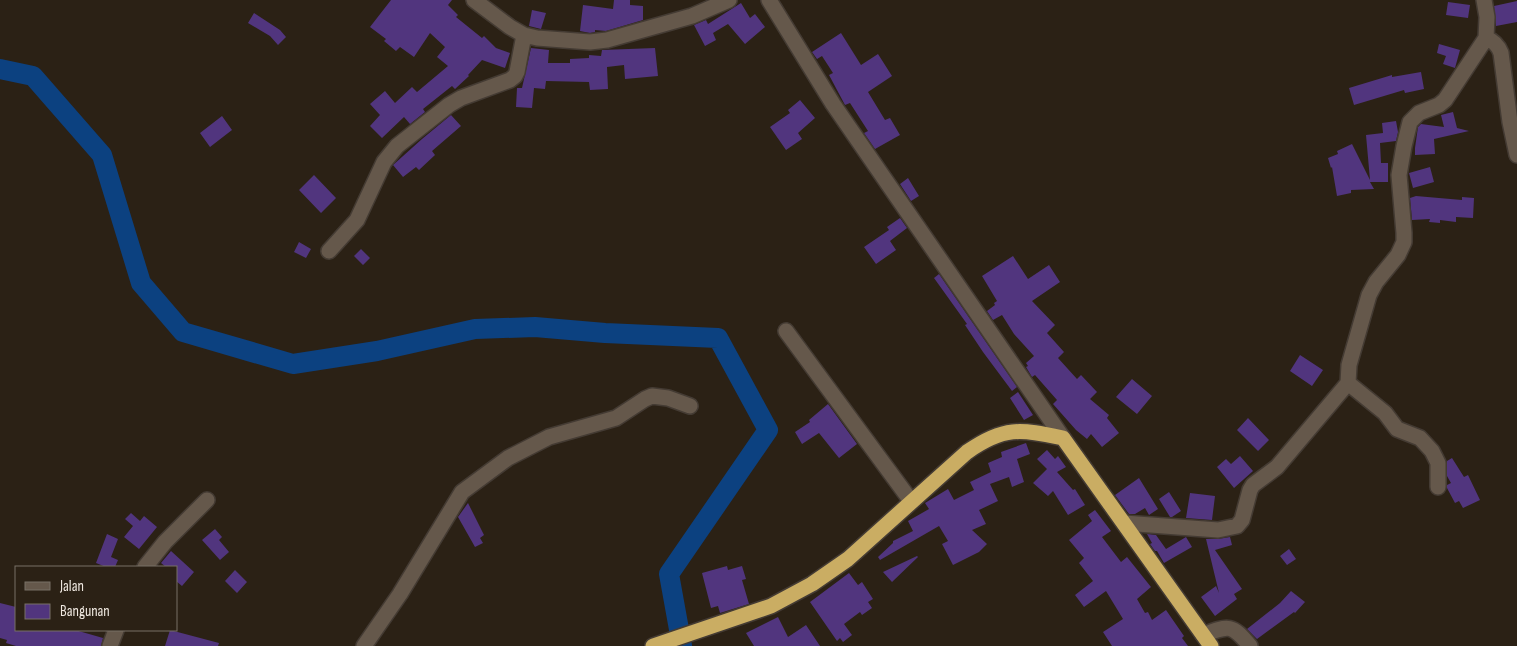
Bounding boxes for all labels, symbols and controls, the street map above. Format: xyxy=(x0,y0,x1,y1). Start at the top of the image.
legend xyxy=(15,566,178,631)
text: Jalan xyxy=(59,577,84,596)
text: Bangunan xyxy=(60,602,110,621)

